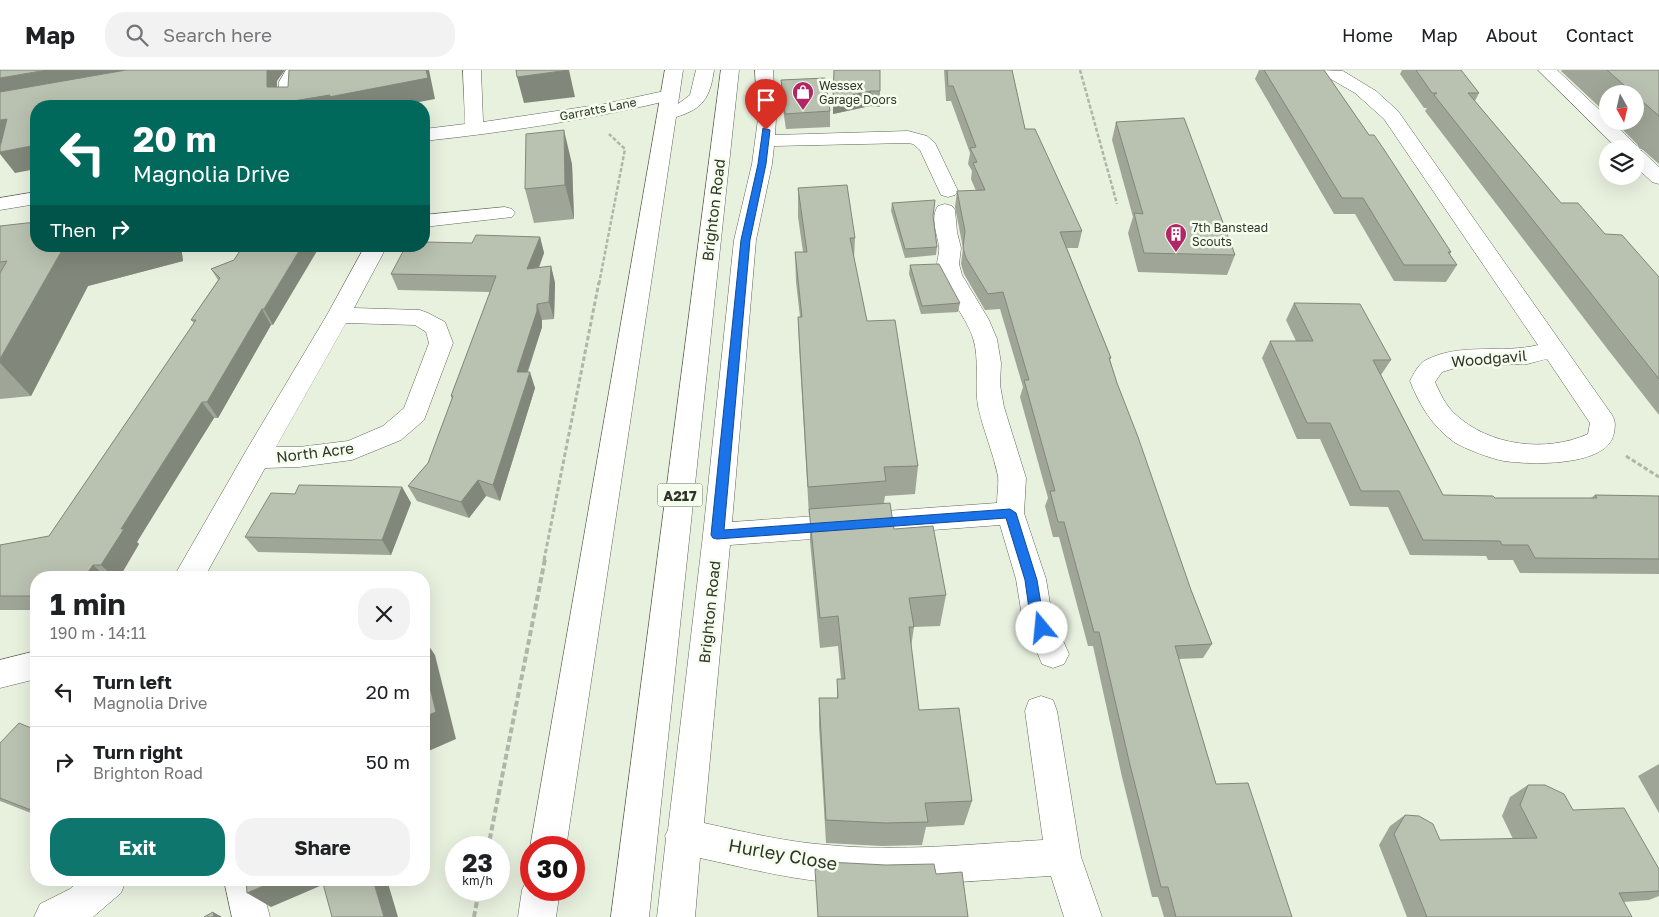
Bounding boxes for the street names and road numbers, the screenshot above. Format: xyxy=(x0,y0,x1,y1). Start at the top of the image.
street label: Garratts Lane xyxy=(558,94,638,124)
street label: Brighton Road xyxy=(698,158,728,262)
street label: Woodgavil xyxy=(1451,346,1528,370)
street label: North Acre xyxy=(275,438,355,466)
road number: A217 xyxy=(658,484,702,506)
street label: Brighton Road xyxy=(695,560,723,664)
street label: Hurley Close xyxy=(727,834,839,874)

